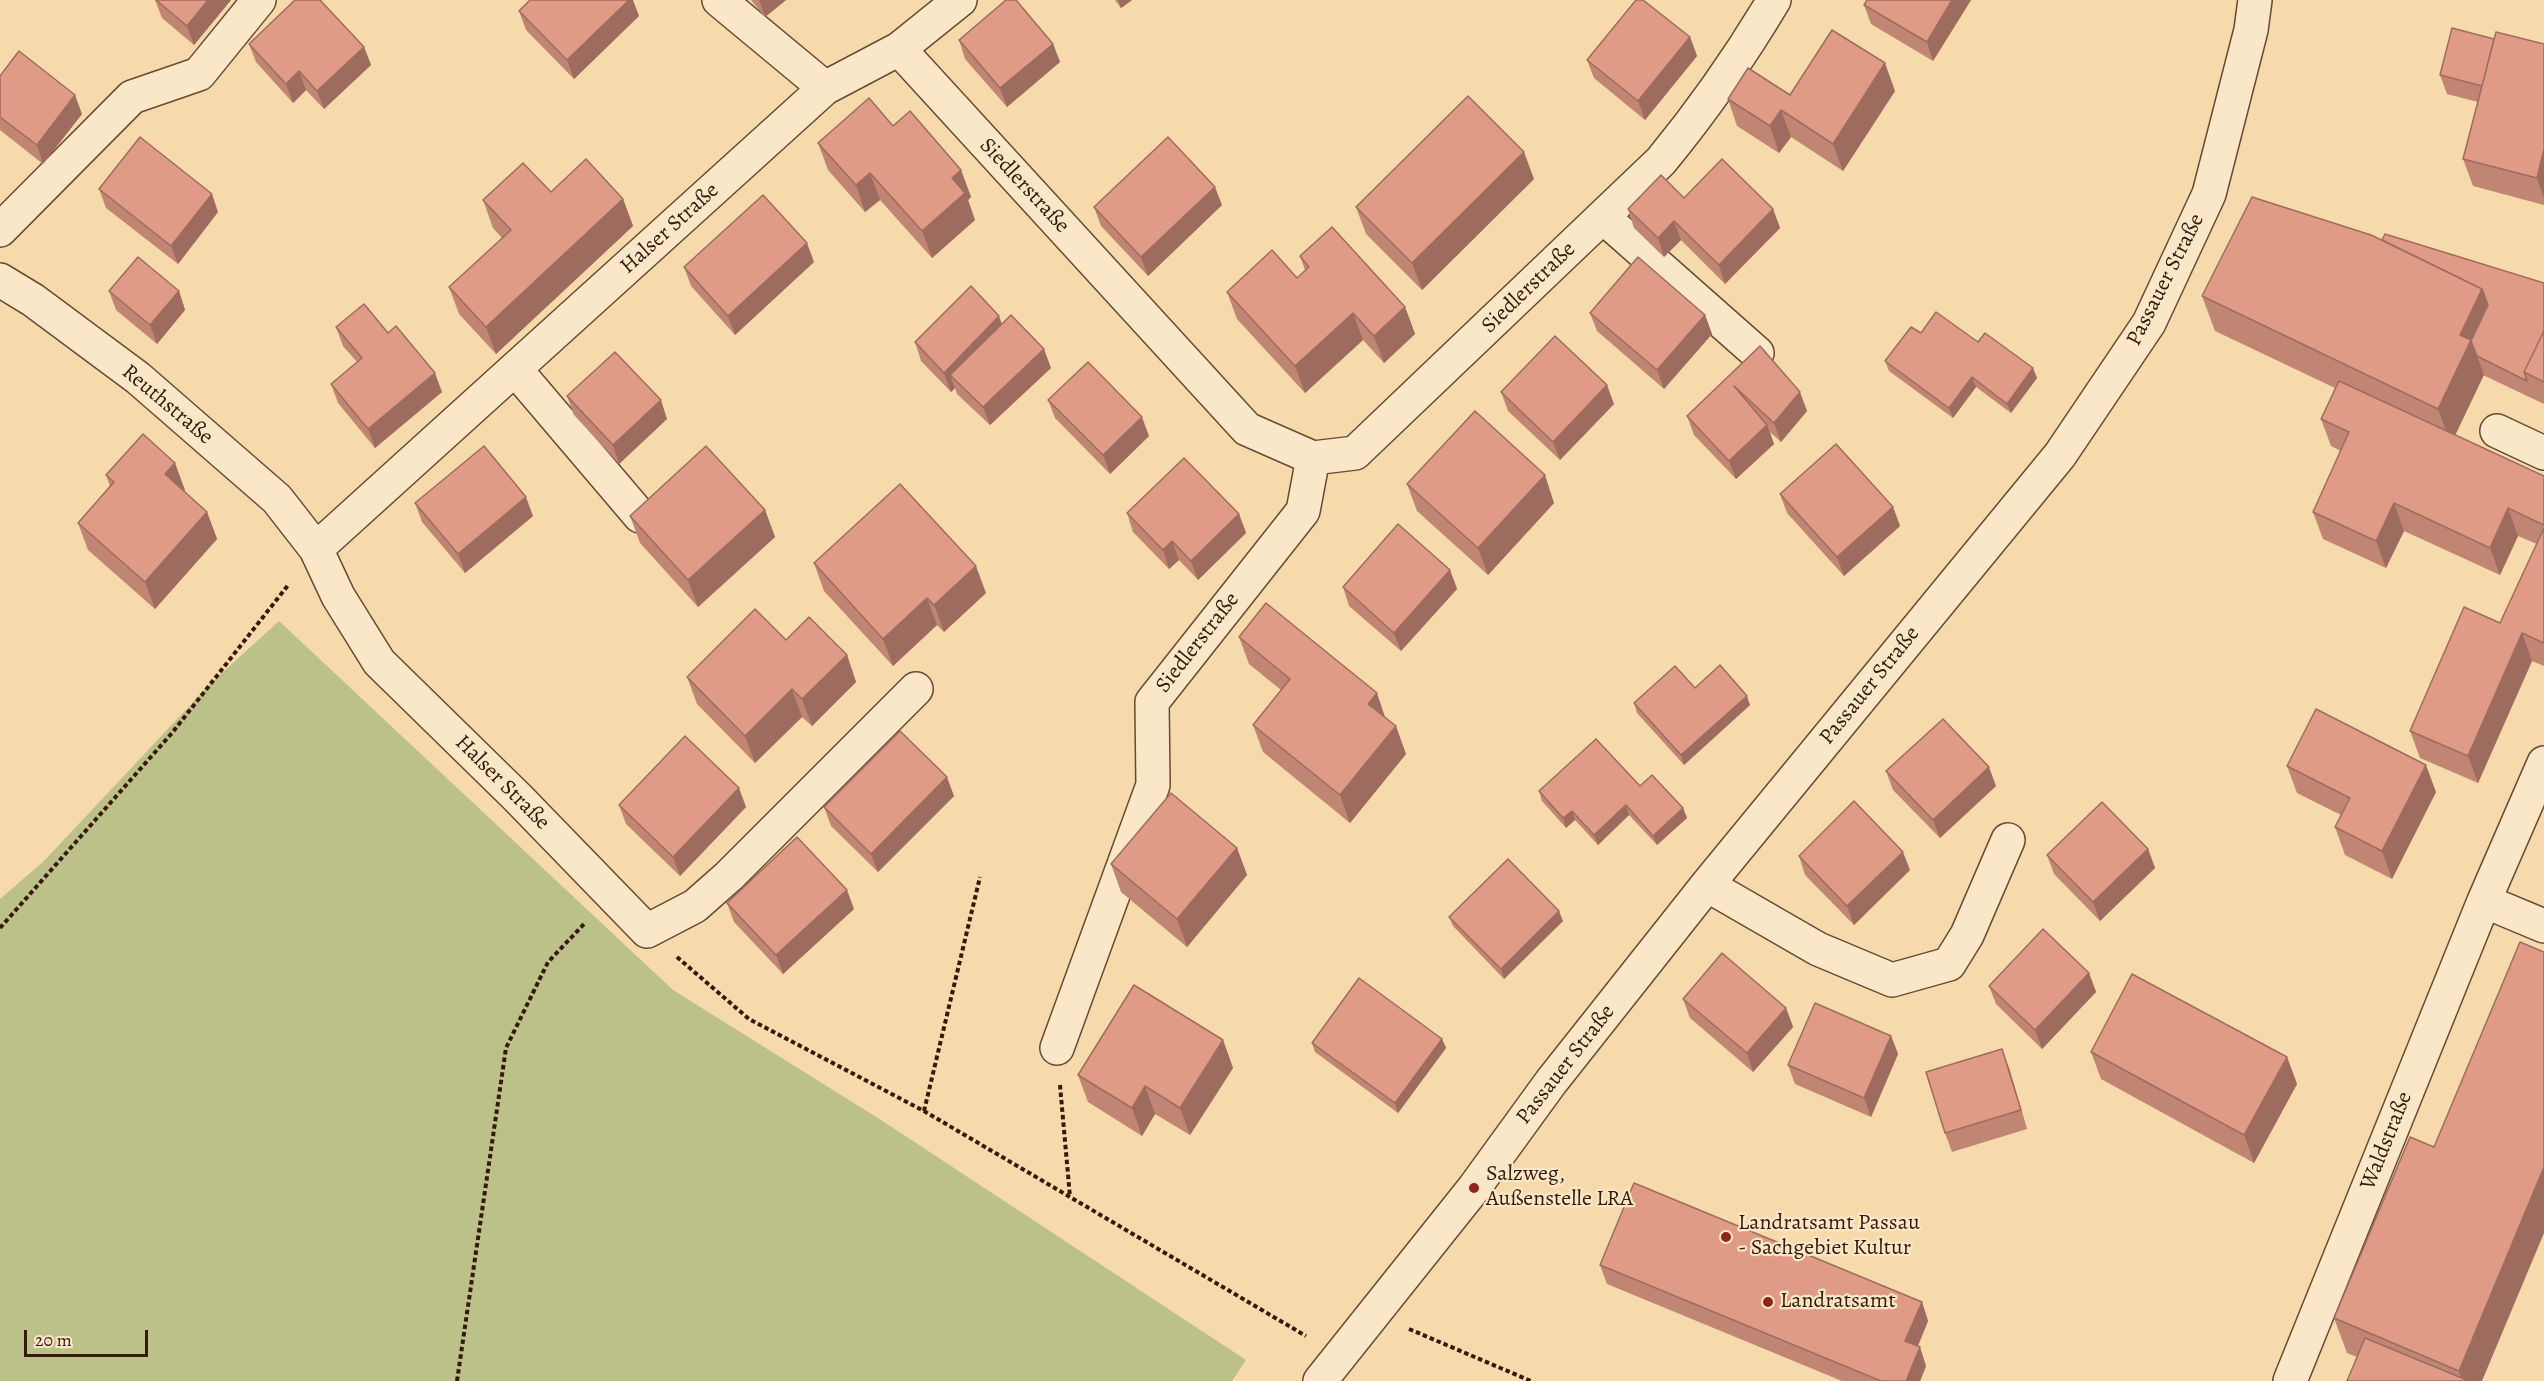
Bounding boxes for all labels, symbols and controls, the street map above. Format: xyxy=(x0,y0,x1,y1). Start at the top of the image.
street label: Siedlerstraße xyxy=(973,133,1075,239)
street label: Halser Straße xyxy=(615,178,725,280)
street label: Passauer Straße xyxy=(2121,210,2211,350)
street label: Siedlerstraße xyxy=(1477,237,1581,339)
street label: Reuthstraße xyxy=(116,359,218,451)
street label: Siedlerstraße xyxy=(1151,587,1245,699)
street label: Passauer Straße xyxy=(1814,621,1926,751)
street label: Halser Straße xyxy=(449,730,555,836)
street label: Passauer Straße xyxy=(1511,1000,1621,1130)
street label: Waldstraße xyxy=(2355,1088,2419,1194)
place label: Salzweg, Außenstelle LRA xyxy=(1486,1162,1633,1214)
marker: Salzweg, Außenstelle LRA xyxy=(1467,1181,1481,1195)
place label: Landratsamt Passau - Sachgebiet Kultur xyxy=(1738,1211,1920,1262)
marker: Landratsamt Passau - Sachgebiet Kultur xyxy=(1719,1230,1733,1244)
place label: Landratsamt xyxy=(1780,1289,1896,1315)
marker: Landratsamt xyxy=(1761,1295,1775,1309)
scale bar xyxy=(27,1318,152,1356)
text: 20 m xyxy=(35,1328,72,1352)

